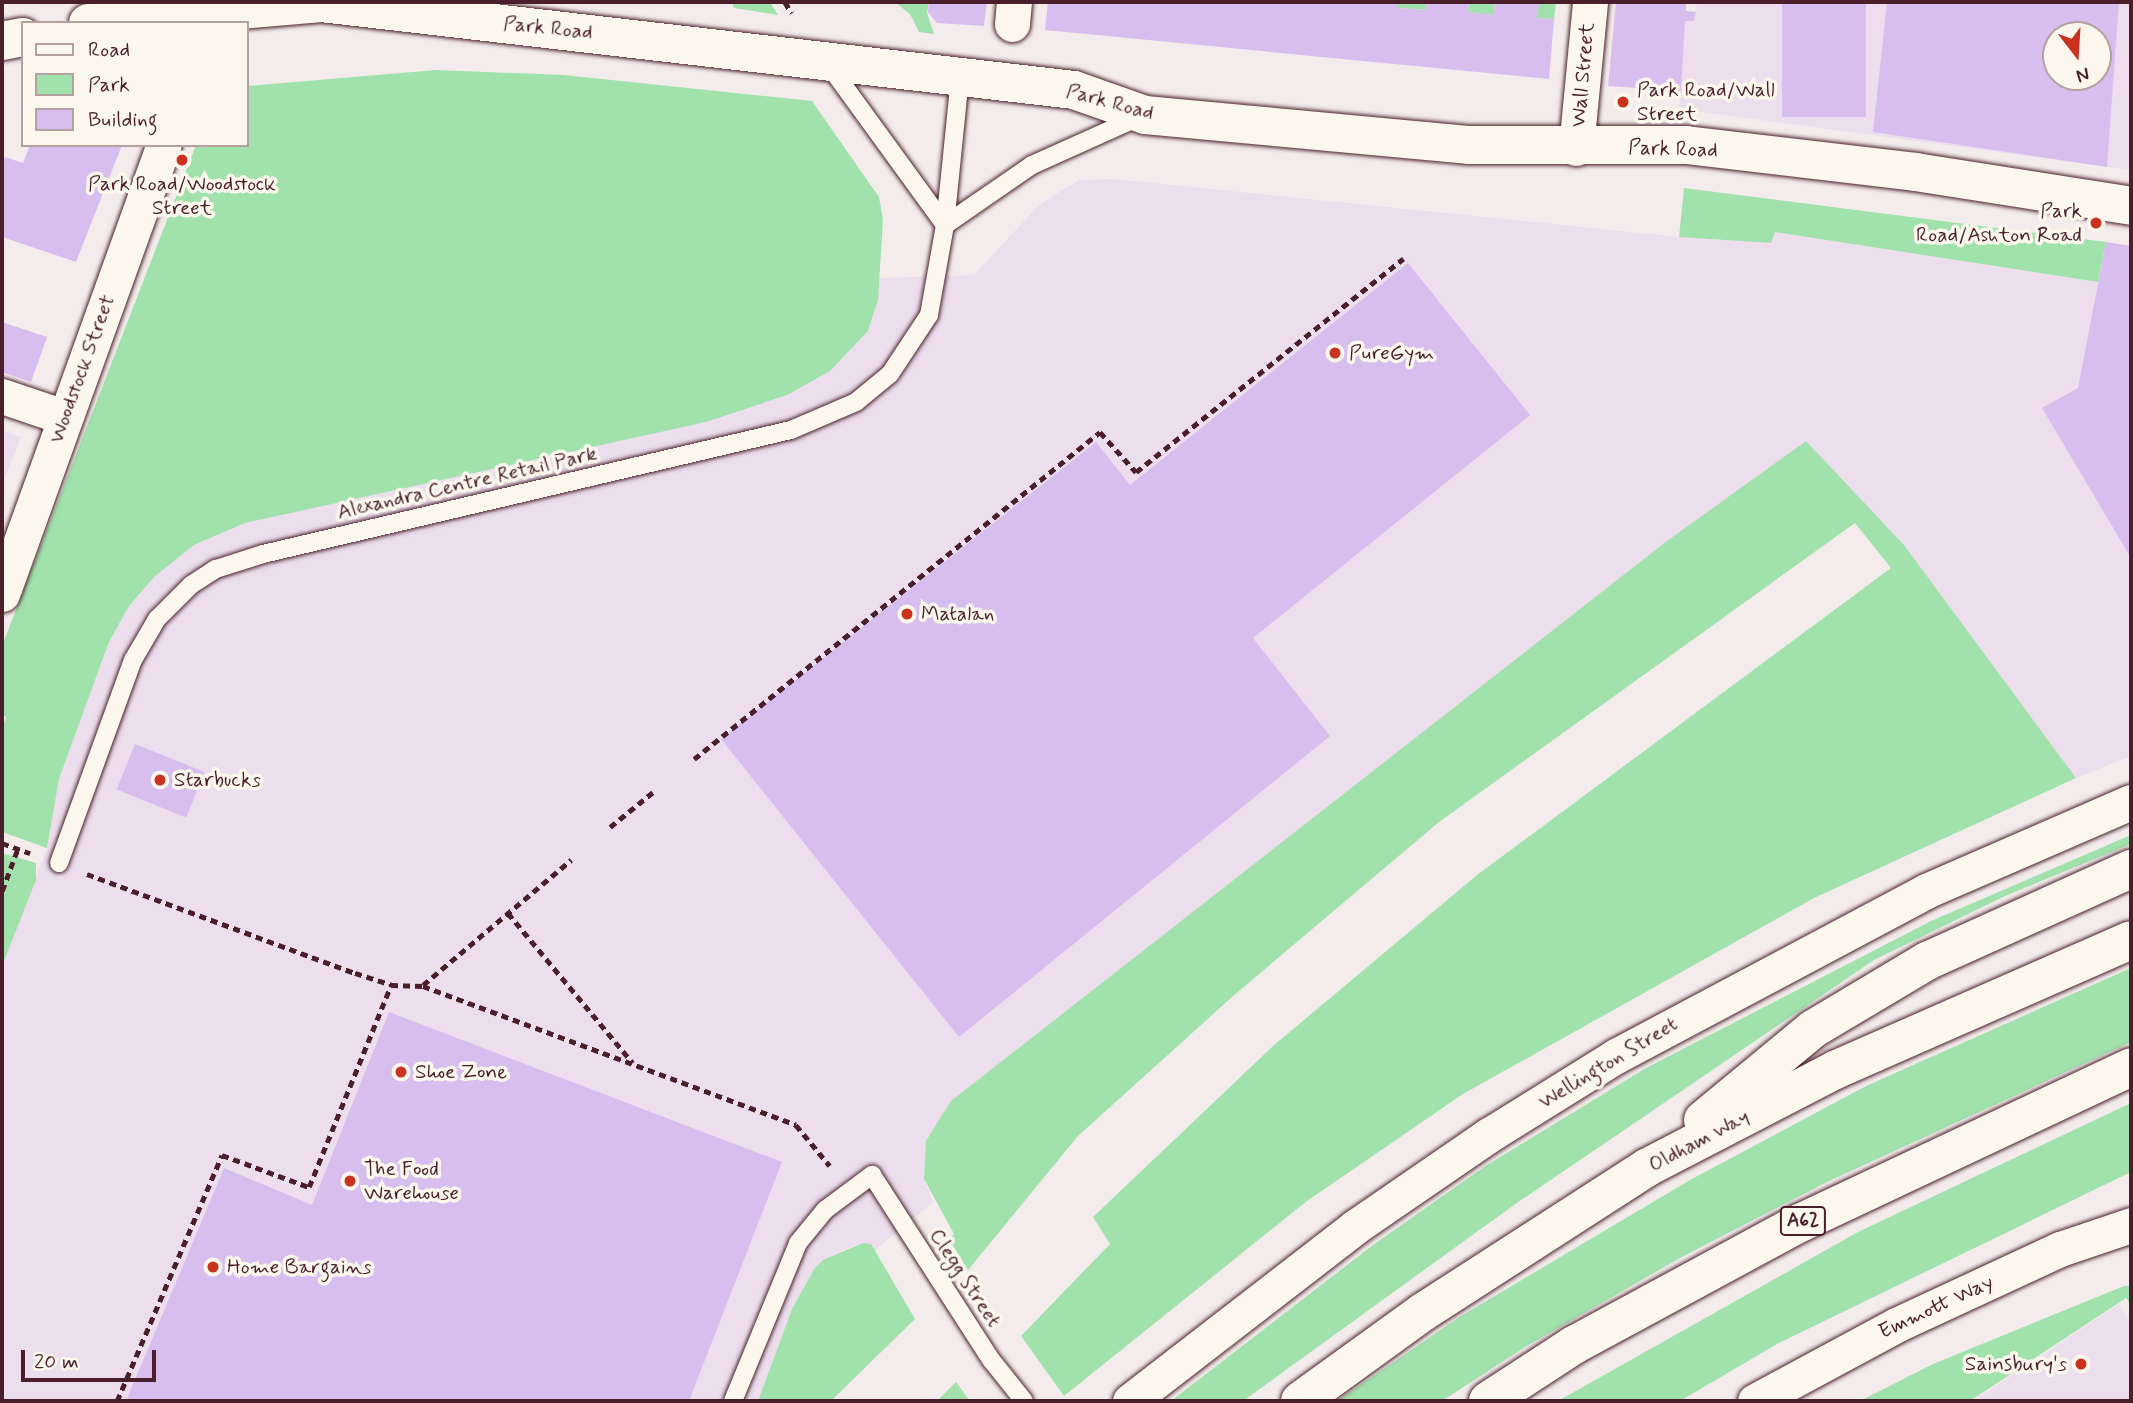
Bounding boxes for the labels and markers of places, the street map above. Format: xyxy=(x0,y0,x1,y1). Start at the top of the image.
place label: Park Road/Wall Street xyxy=(1637,77,1775,127)
marker: Park Road/Wall Street xyxy=(1615,94,1631,110)
marker: Park Road/Woodstock Street xyxy=(174,152,190,168)
place label: Park Road/Woodstock Street xyxy=(88,171,276,221)
place label: Park Road/Ashton Road xyxy=(1919,198,2082,248)
marker: Park Road/Ashton Road xyxy=(2088,215,2104,231)
place label: PureGym xyxy=(1349,340,1434,366)
marker: PureGym xyxy=(1327,345,1343,361)
place label: Matalan xyxy=(921,601,994,627)
marker: Matalan xyxy=(899,606,915,622)
place label: Starbucks xyxy=(174,767,261,793)
marker: Starbucks xyxy=(152,772,168,788)
place label: Shoe Zone xyxy=(415,1059,507,1085)
marker: Shoe Zone xyxy=(393,1064,409,1080)
place label: The Food Warehouse xyxy=(364,1156,459,1206)
marker: The Food Warehouse xyxy=(342,1173,358,1189)
place label: Home Bargains xyxy=(227,1254,363,1280)
marker: Home Bargains xyxy=(205,1259,221,1275)
place label: Sainsbury's xyxy=(1965,1351,2067,1377)
marker: Sainsbury's xyxy=(2073,1356,2089,1372)

